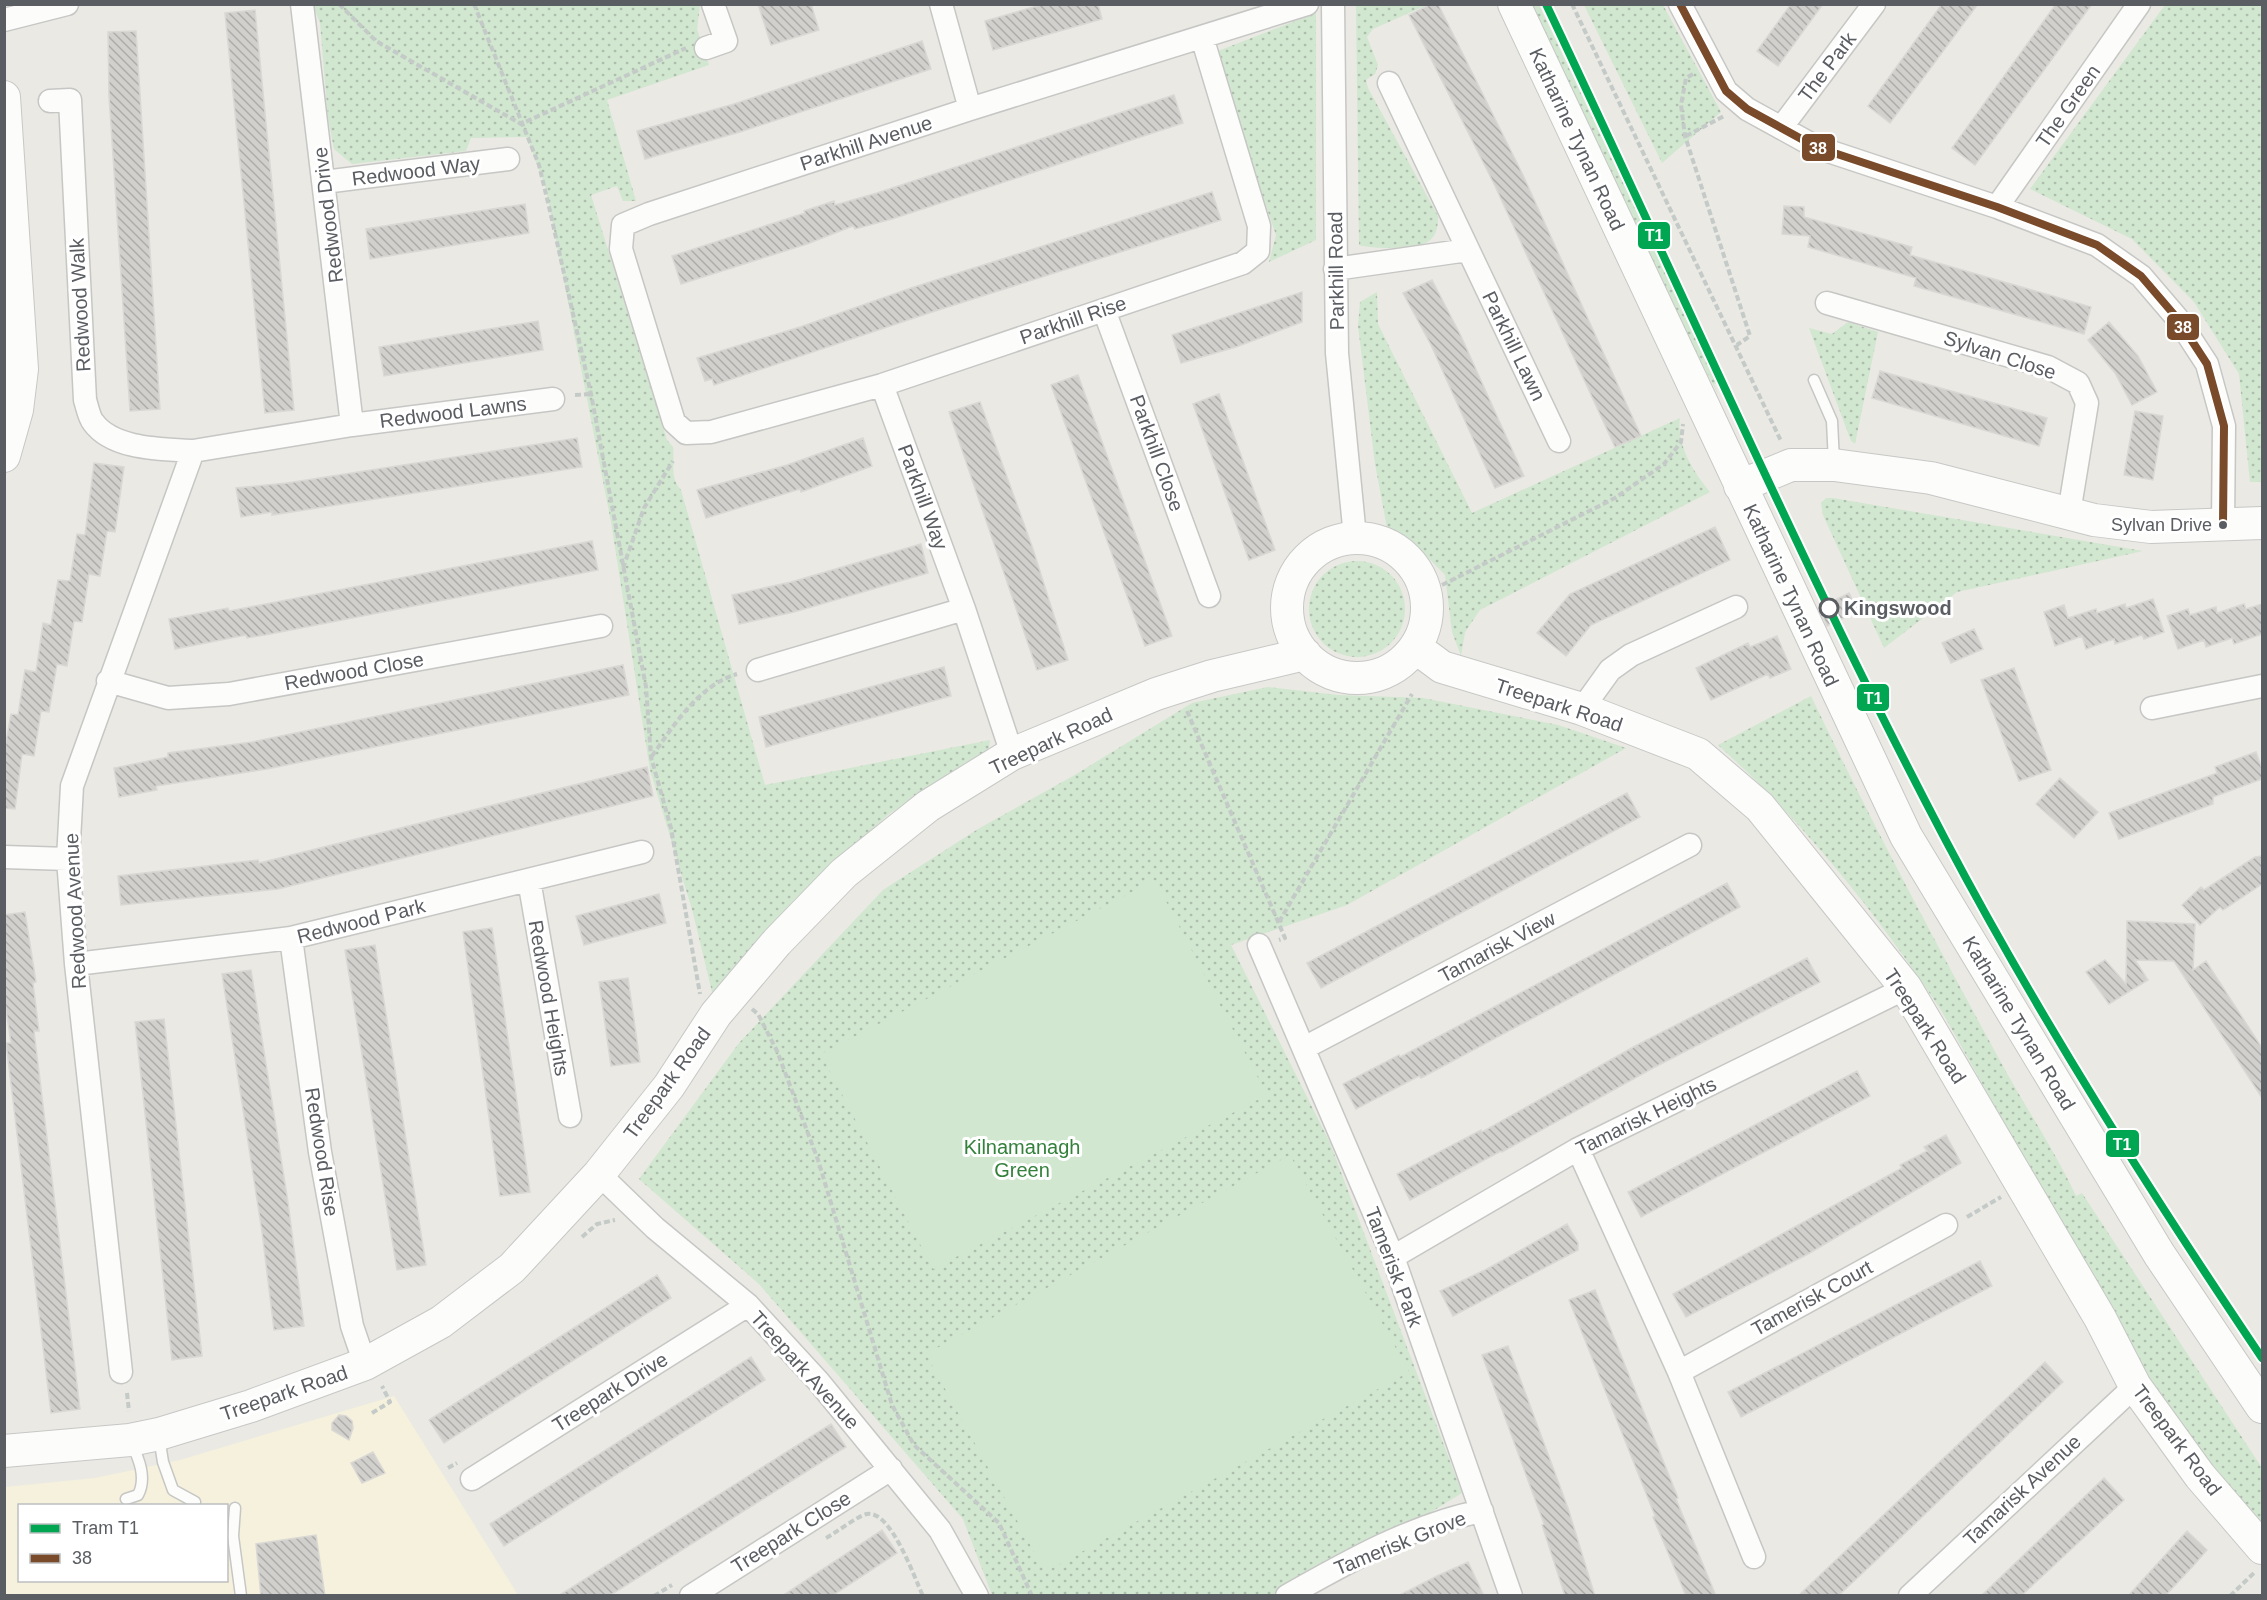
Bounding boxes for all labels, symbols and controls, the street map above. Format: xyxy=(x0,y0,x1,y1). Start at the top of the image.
street label: The Park xyxy=(1794,27,1861,106)
street label: Katharine Tynan Road xyxy=(1525,44,1629,234)
street label: The Green xyxy=(2032,61,2104,151)
street label: Parkhill Avenue xyxy=(797,111,935,175)
line badge: 38 xyxy=(1801,133,1836,162)
text: 38 xyxy=(1809,140,1827,157)
street label: Redwood Drive xyxy=(309,146,347,284)
street label: Redwood Way xyxy=(350,152,482,190)
street label: Parkhill Road xyxy=(1324,211,1348,331)
line badge: T1 xyxy=(1637,221,1671,250)
text: T1 xyxy=(1645,227,1663,244)
street label: Redwood Walk xyxy=(65,237,94,372)
street label: Parkhill Lawn xyxy=(1478,288,1550,404)
street label: Parkhill Rise xyxy=(1017,292,1129,348)
line badge: 38 xyxy=(2166,313,2200,341)
text: 38 xyxy=(2174,319,2192,336)
street label: Sylvan Close xyxy=(1941,327,2059,383)
street label: Redwood Lawns xyxy=(378,392,528,432)
street label: Parkhill Close xyxy=(1126,392,1188,514)
street label: Parkhill Way xyxy=(894,441,952,553)
street label: Katharine Tynan Road xyxy=(1739,500,1843,690)
place label: Sylvan Drive xyxy=(2111,515,2212,535)
marker: Sylvan Drive xyxy=(2217,519,2229,531)
place label: Kingswood xyxy=(1844,597,1952,619)
marker: Kingswood xyxy=(1819,598,1839,618)
street label: Redwood Close xyxy=(283,648,425,694)
street label: Treepark Road xyxy=(1493,674,1625,736)
line badge: T1 xyxy=(1856,683,1890,712)
text: T1 xyxy=(1864,690,1882,707)
street label: Treepark Road xyxy=(986,703,1116,779)
street label: Redwood Avenue xyxy=(60,832,90,990)
street label: Redwood Park xyxy=(295,894,428,948)
street label: Tamarisk View xyxy=(1435,907,1559,987)
street label: Redwood Heights xyxy=(524,918,574,1078)
street label: Katharine Tynan Road xyxy=(1958,932,2080,1114)
street label: Treepark Road xyxy=(1880,964,1970,1088)
street label: Treepark Road xyxy=(619,1023,715,1143)
street label: Tamarisk Heights xyxy=(1572,1072,1720,1160)
street label: Redwood Rise xyxy=(301,1086,343,1218)
line badge: T1 xyxy=(2105,1129,2140,1158)
park label: Kilnamanagh Green xyxy=(964,1136,1080,1181)
text: T1 xyxy=(2113,1136,2131,1153)
street label: Tamerisk Park xyxy=(1361,1204,1427,1331)
street label: Tamerisk Court xyxy=(1748,1256,1877,1340)
street label: Treepark Avenue xyxy=(746,1306,864,1434)
street label: Treepark Drive xyxy=(548,1348,672,1436)
street label: Treepark Road xyxy=(218,1361,350,1425)
street label: Treepark Road xyxy=(2128,1380,2226,1500)
street label: Tamarisk Avenue xyxy=(1959,1430,2085,1550)
street label: Treepark Close xyxy=(728,1487,854,1577)
legend xyxy=(18,1504,228,1582)
street label: Tamerisk Grove xyxy=(1331,1507,1469,1579)
text: Tram T1 xyxy=(72,1518,139,1538)
text: 38 xyxy=(72,1548,92,1568)

